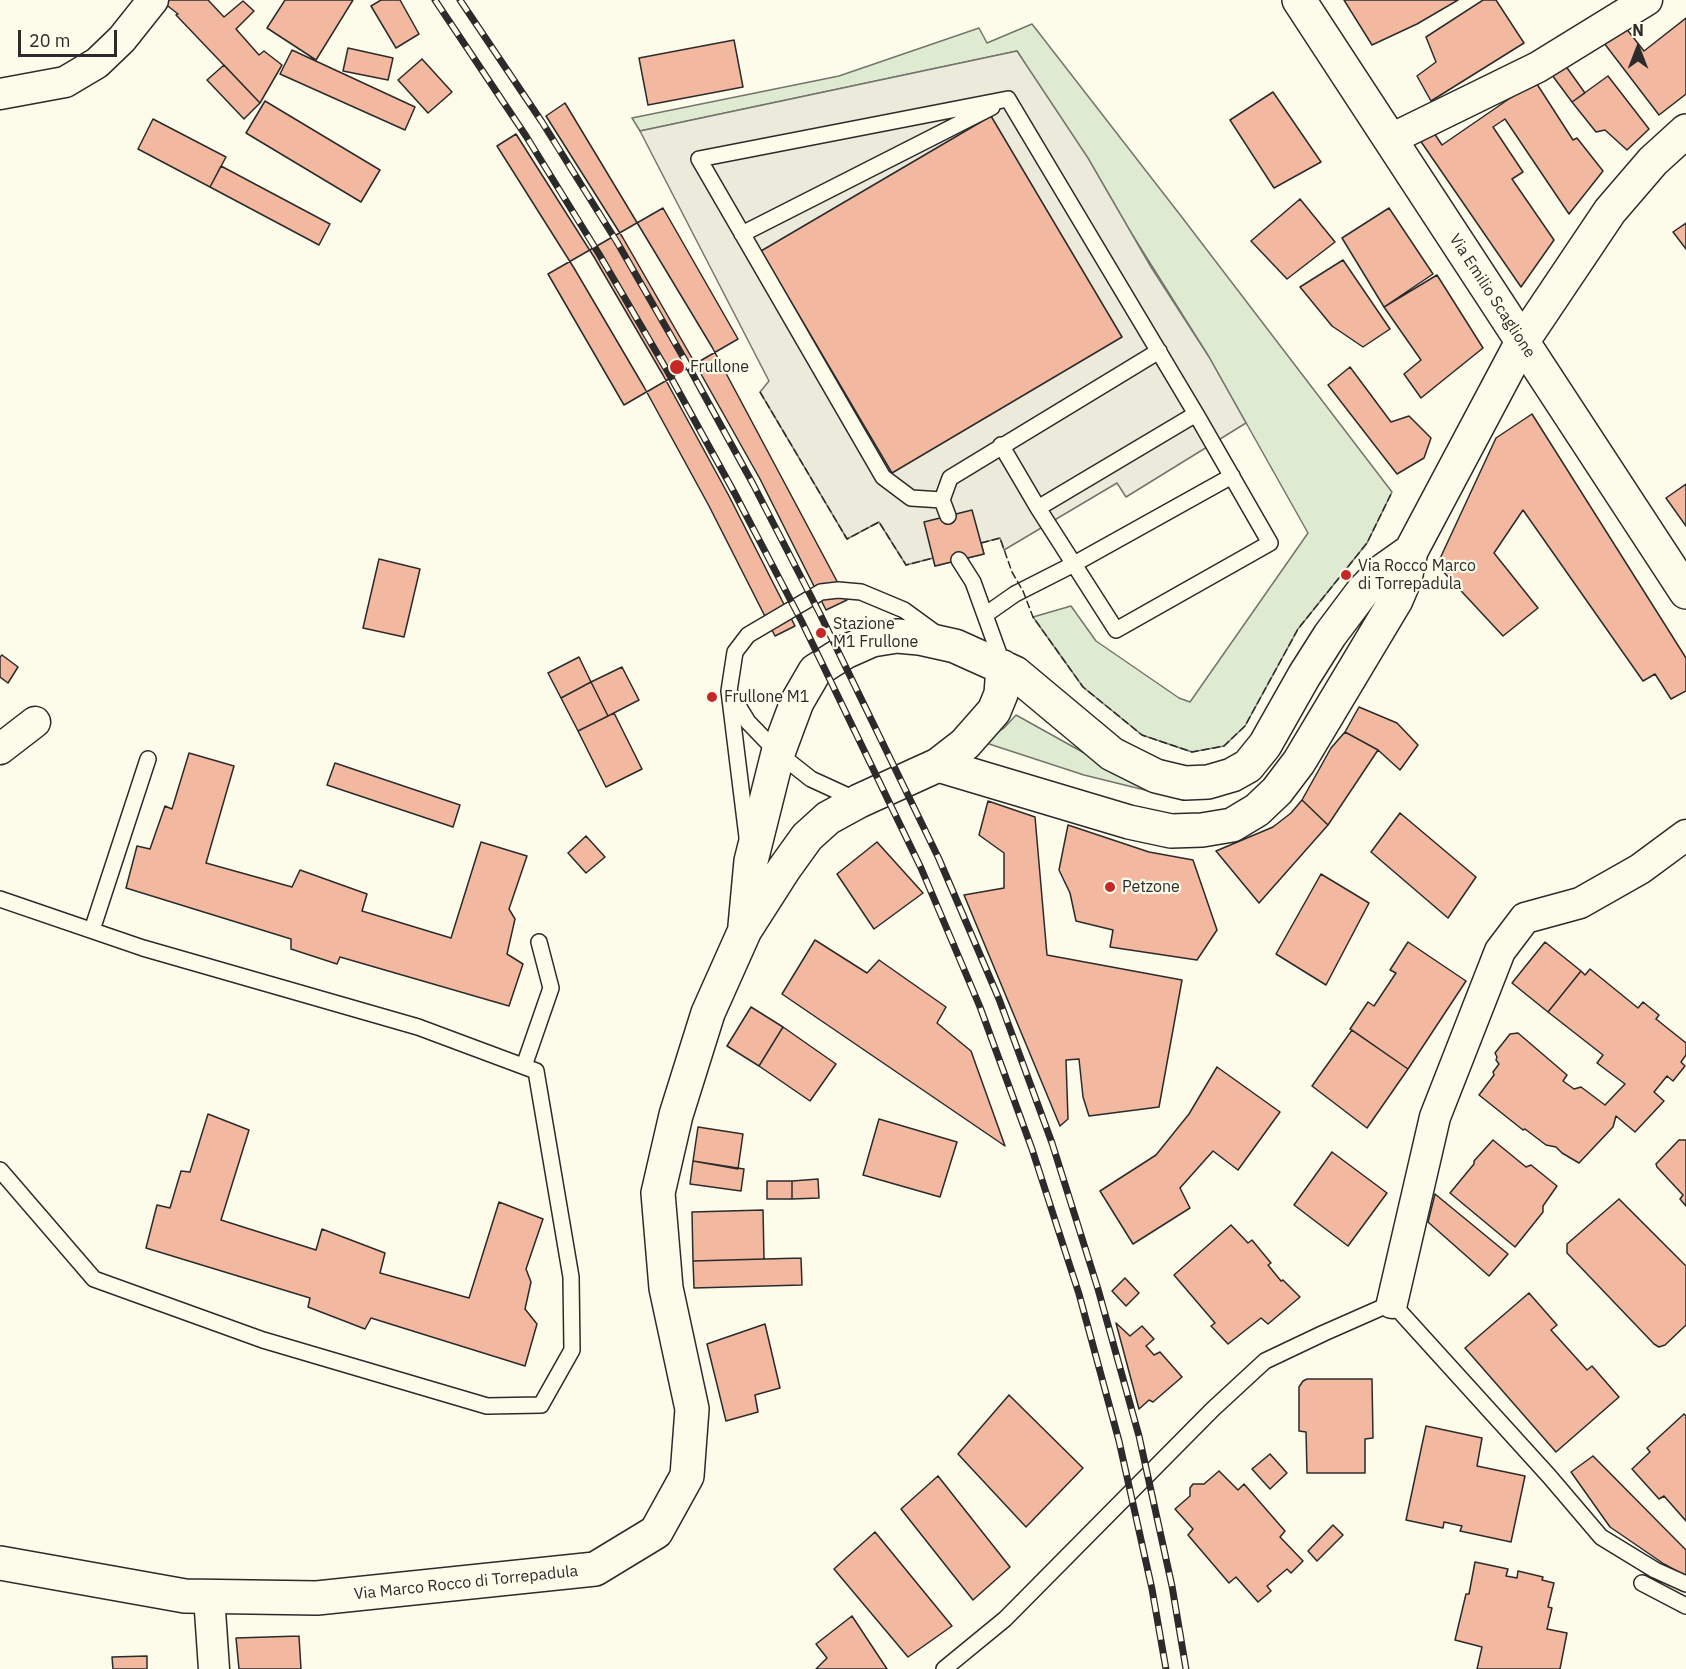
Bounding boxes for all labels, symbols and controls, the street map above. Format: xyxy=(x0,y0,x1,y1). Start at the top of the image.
scale bar xyxy=(21,18,120,56)
north arrow xyxy=(1608,18,1668,78)
text: N xyxy=(1632,20,1644,40)
text: 20 m xyxy=(29,29,71,52)
street label: Via Emilio Scaglione xyxy=(1445,230,1539,362)
place label: Frullone xyxy=(690,357,749,377)
marker: Frullone xyxy=(668,358,686,376)
place label: Via Rocco Marco di Torrepadula xyxy=(1358,556,1476,594)
marker: Via Rocco Marco di Torrepadula xyxy=(1339,568,1353,582)
place label: Stazione M1 Frullone xyxy=(833,614,918,652)
marker: Stazione M1 Frullone xyxy=(814,626,828,640)
place label: Frullone M1 xyxy=(724,687,809,707)
marker: Frullone M1 xyxy=(705,690,719,704)
place label: Petzone xyxy=(1122,877,1180,897)
marker: Petzone xyxy=(1103,880,1117,894)
street label: Via Marco Rocco di Torrepadula xyxy=(353,1562,579,1604)

